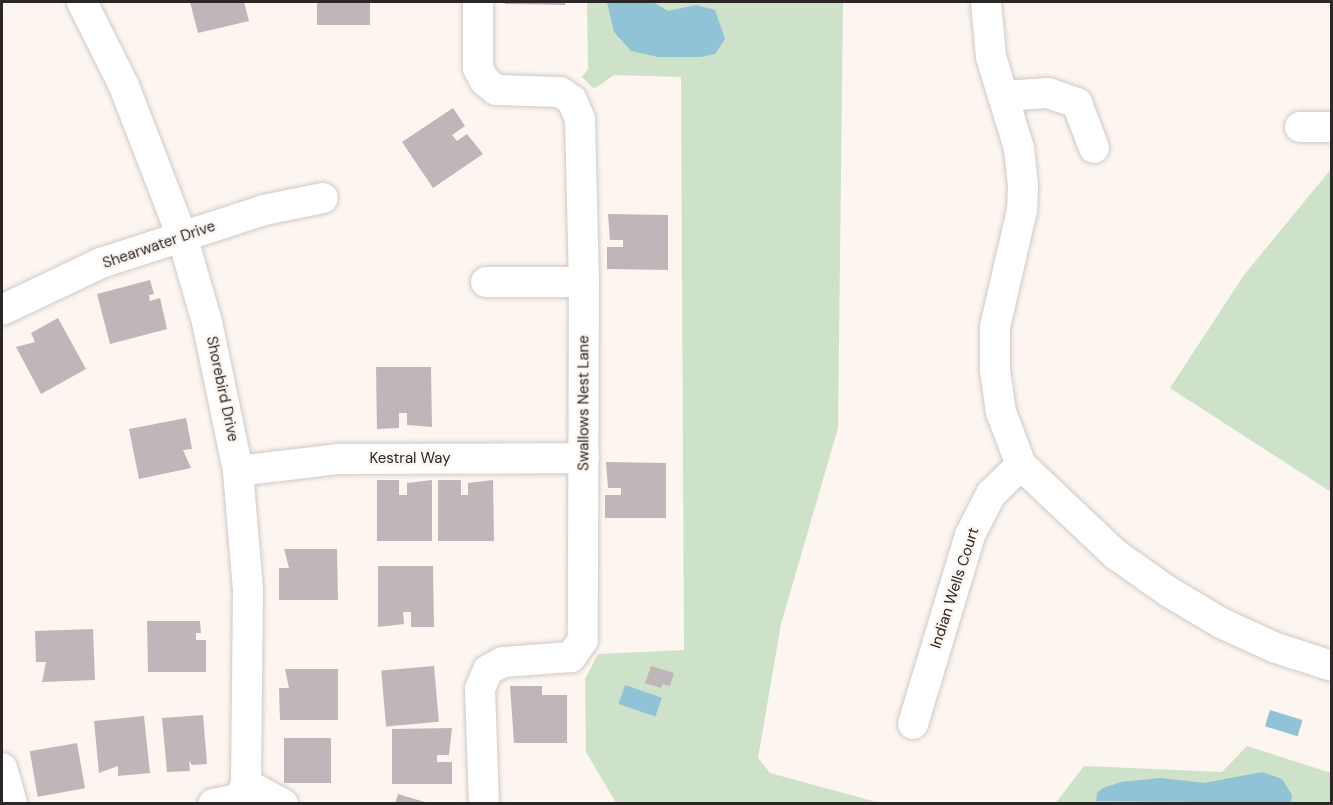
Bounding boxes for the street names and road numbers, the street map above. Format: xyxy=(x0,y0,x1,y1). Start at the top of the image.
street label: Shearwater Drive xyxy=(100,217,218,273)
street label: Shorebird Drive xyxy=(202,335,242,443)
street label: Swallows Nest Lane xyxy=(575,335,593,471)
street label: Kestral Way xyxy=(370,450,450,468)
street label: Indian Wells Court xyxy=(927,525,983,651)

